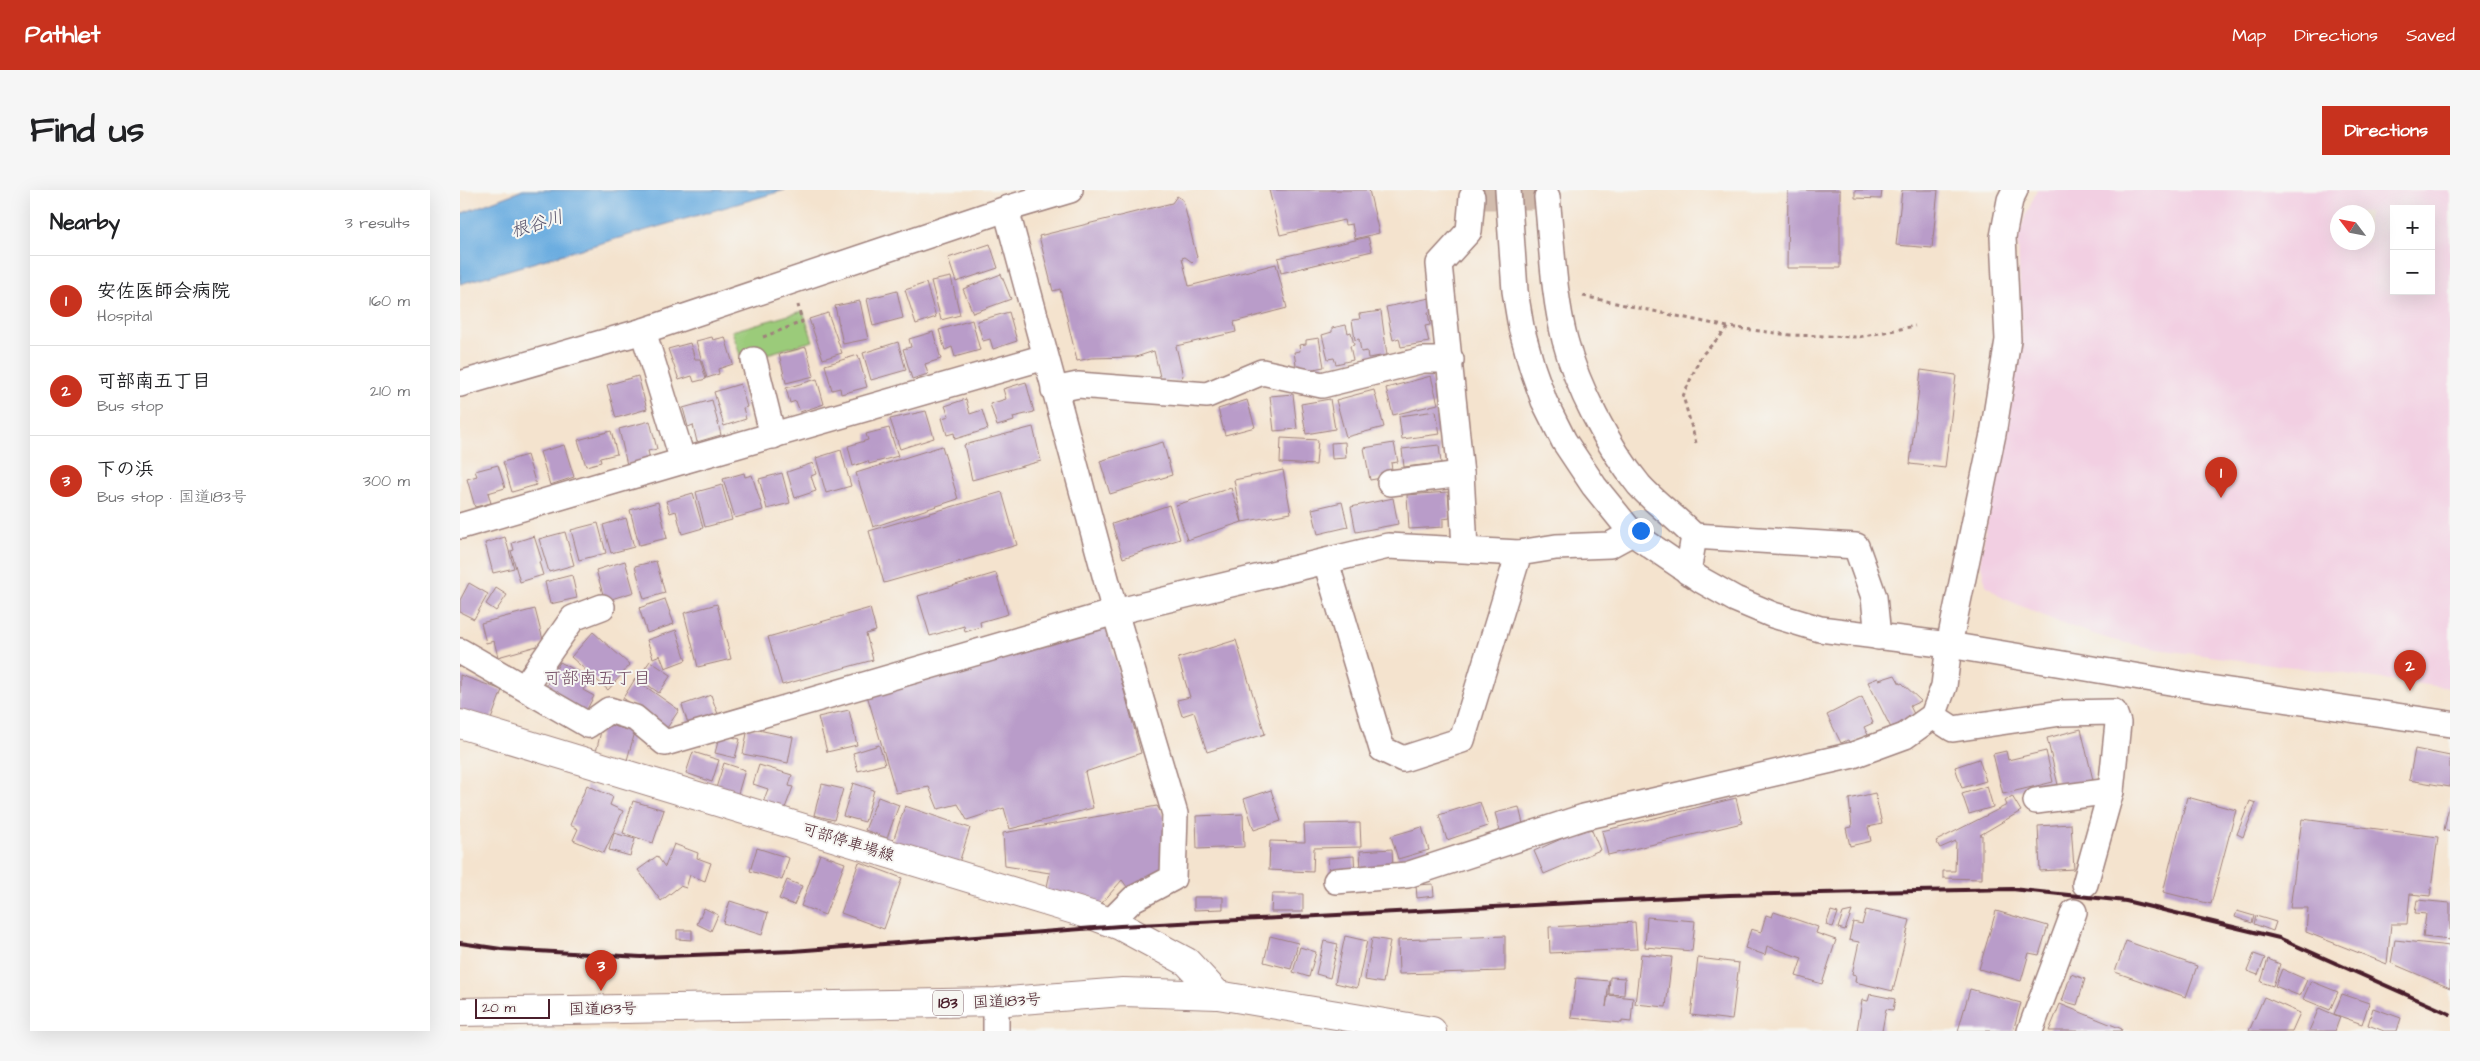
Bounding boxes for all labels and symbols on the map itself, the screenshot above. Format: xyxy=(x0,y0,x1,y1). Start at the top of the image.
water label: 根谷川 xyxy=(508,204,566,244)
north arrow xyxy=(2330,205,2375,250)
pin: 1 xyxy=(2205,457,2237,498)
your location xyxy=(1628,518,1654,544)
pin: 2 xyxy=(2394,650,2426,691)
district label: 可部南五丁目 xyxy=(543,666,651,691)
street label: 可部停車場線 xyxy=(799,817,897,867)
pin: 3 xyxy=(585,950,617,991)
street label: 国道183号 xyxy=(972,988,1042,1014)
road number: 183 xyxy=(933,990,963,1016)
scale bar xyxy=(475,996,550,1019)
street label: 国道183号 xyxy=(569,997,637,1021)

